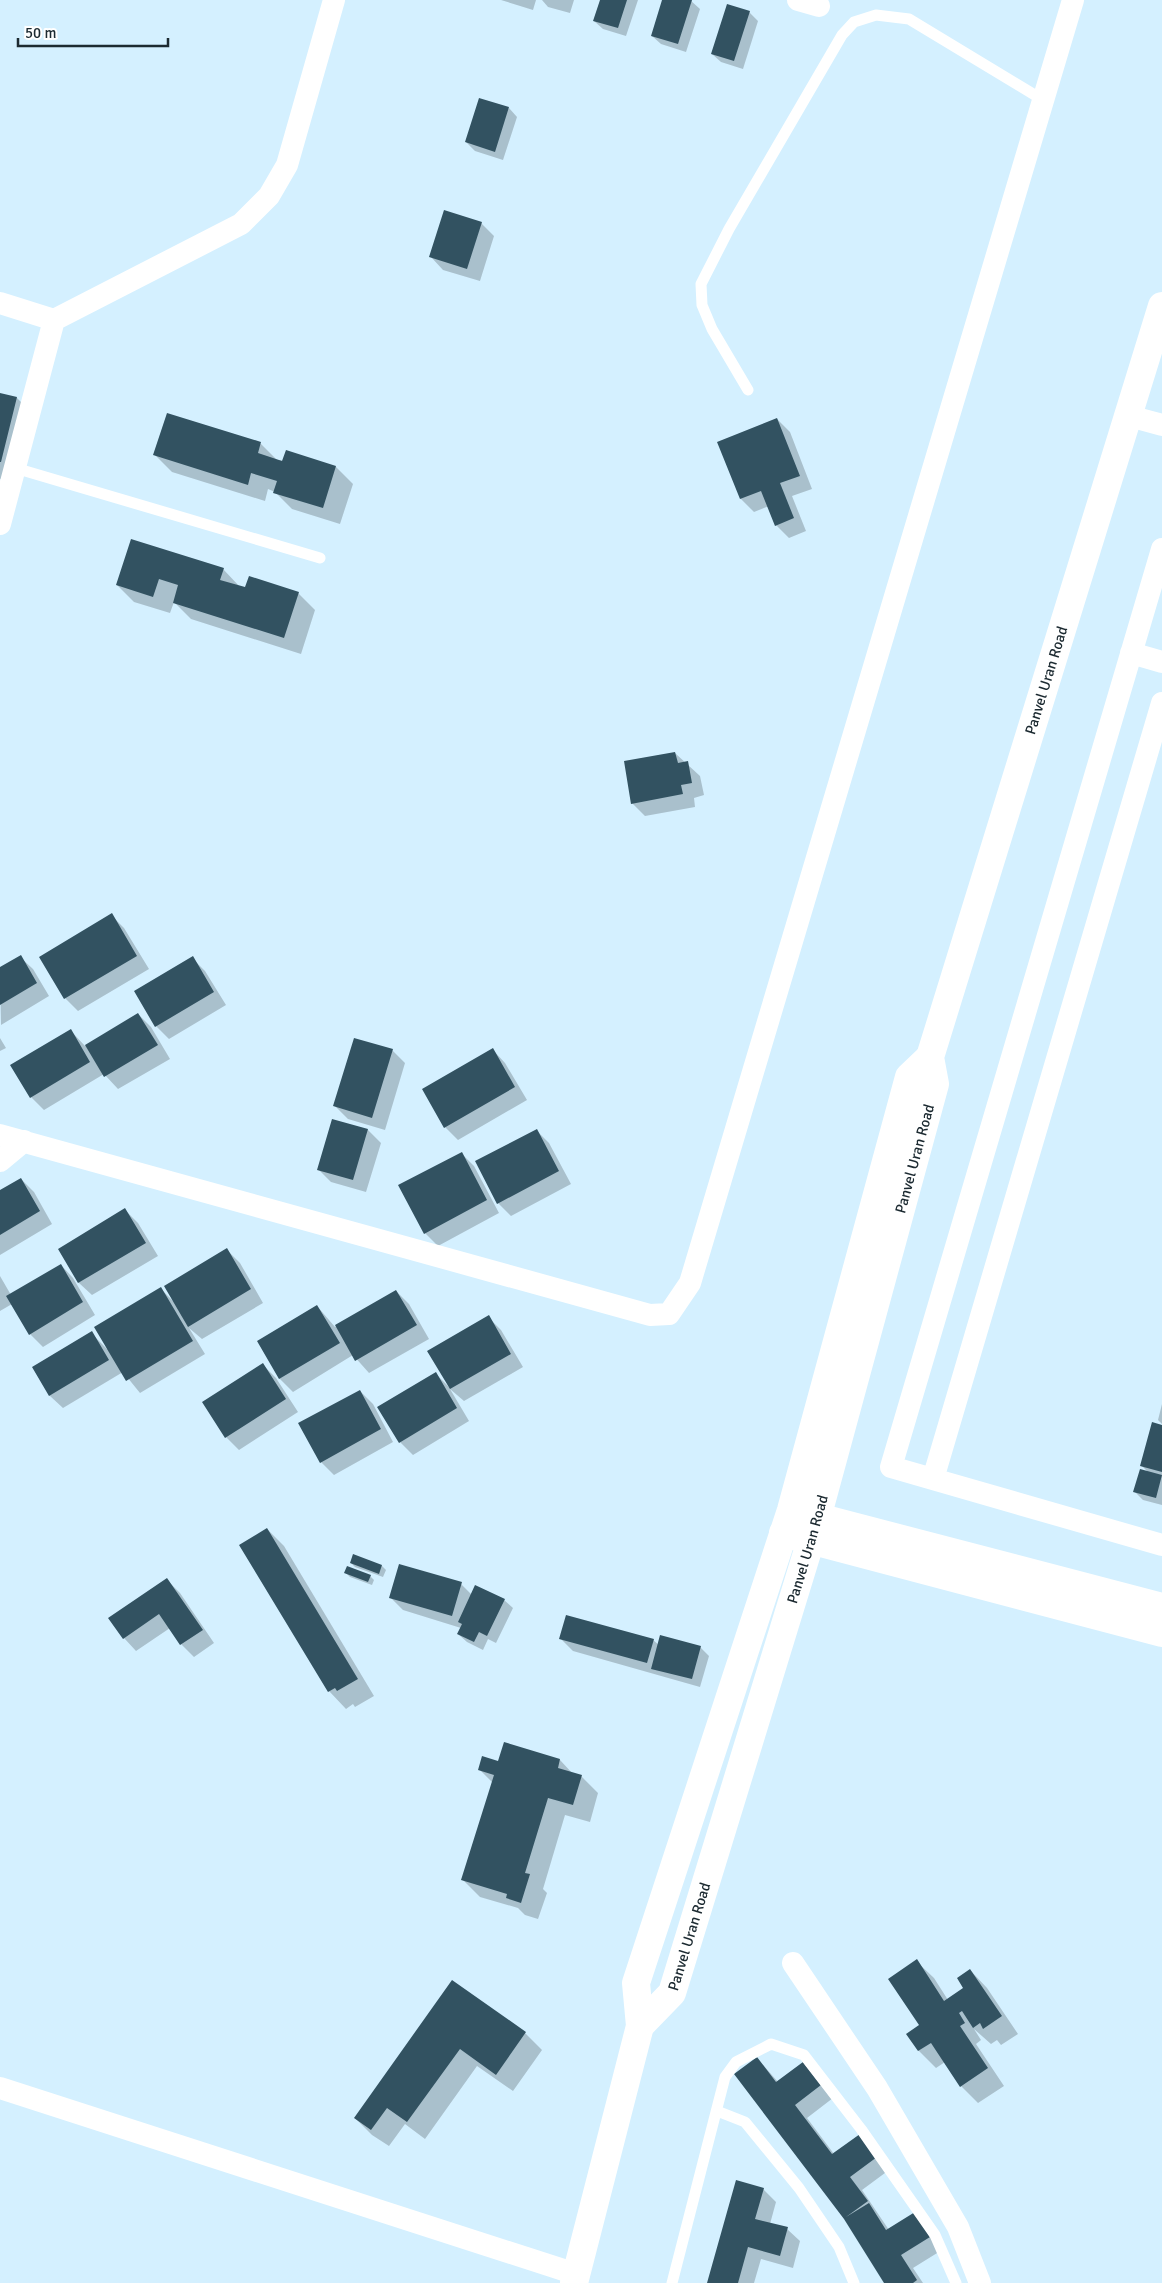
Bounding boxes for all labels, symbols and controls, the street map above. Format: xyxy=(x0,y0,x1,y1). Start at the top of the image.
scale bar xyxy=(18,15,168,47)
text: 50 m xyxy=(25,24,56,42)
street label: Panvel Uran Road xyxy=(1021,624,1072,737)
street label: Panvel Uran Road xyxy=(891,1102,938,1215)
street label: Panvel Uran Road xyxy=(783,1493,832,1606)
street label: Panvel Uran Road xyxy=(664,1880,714,1993)

